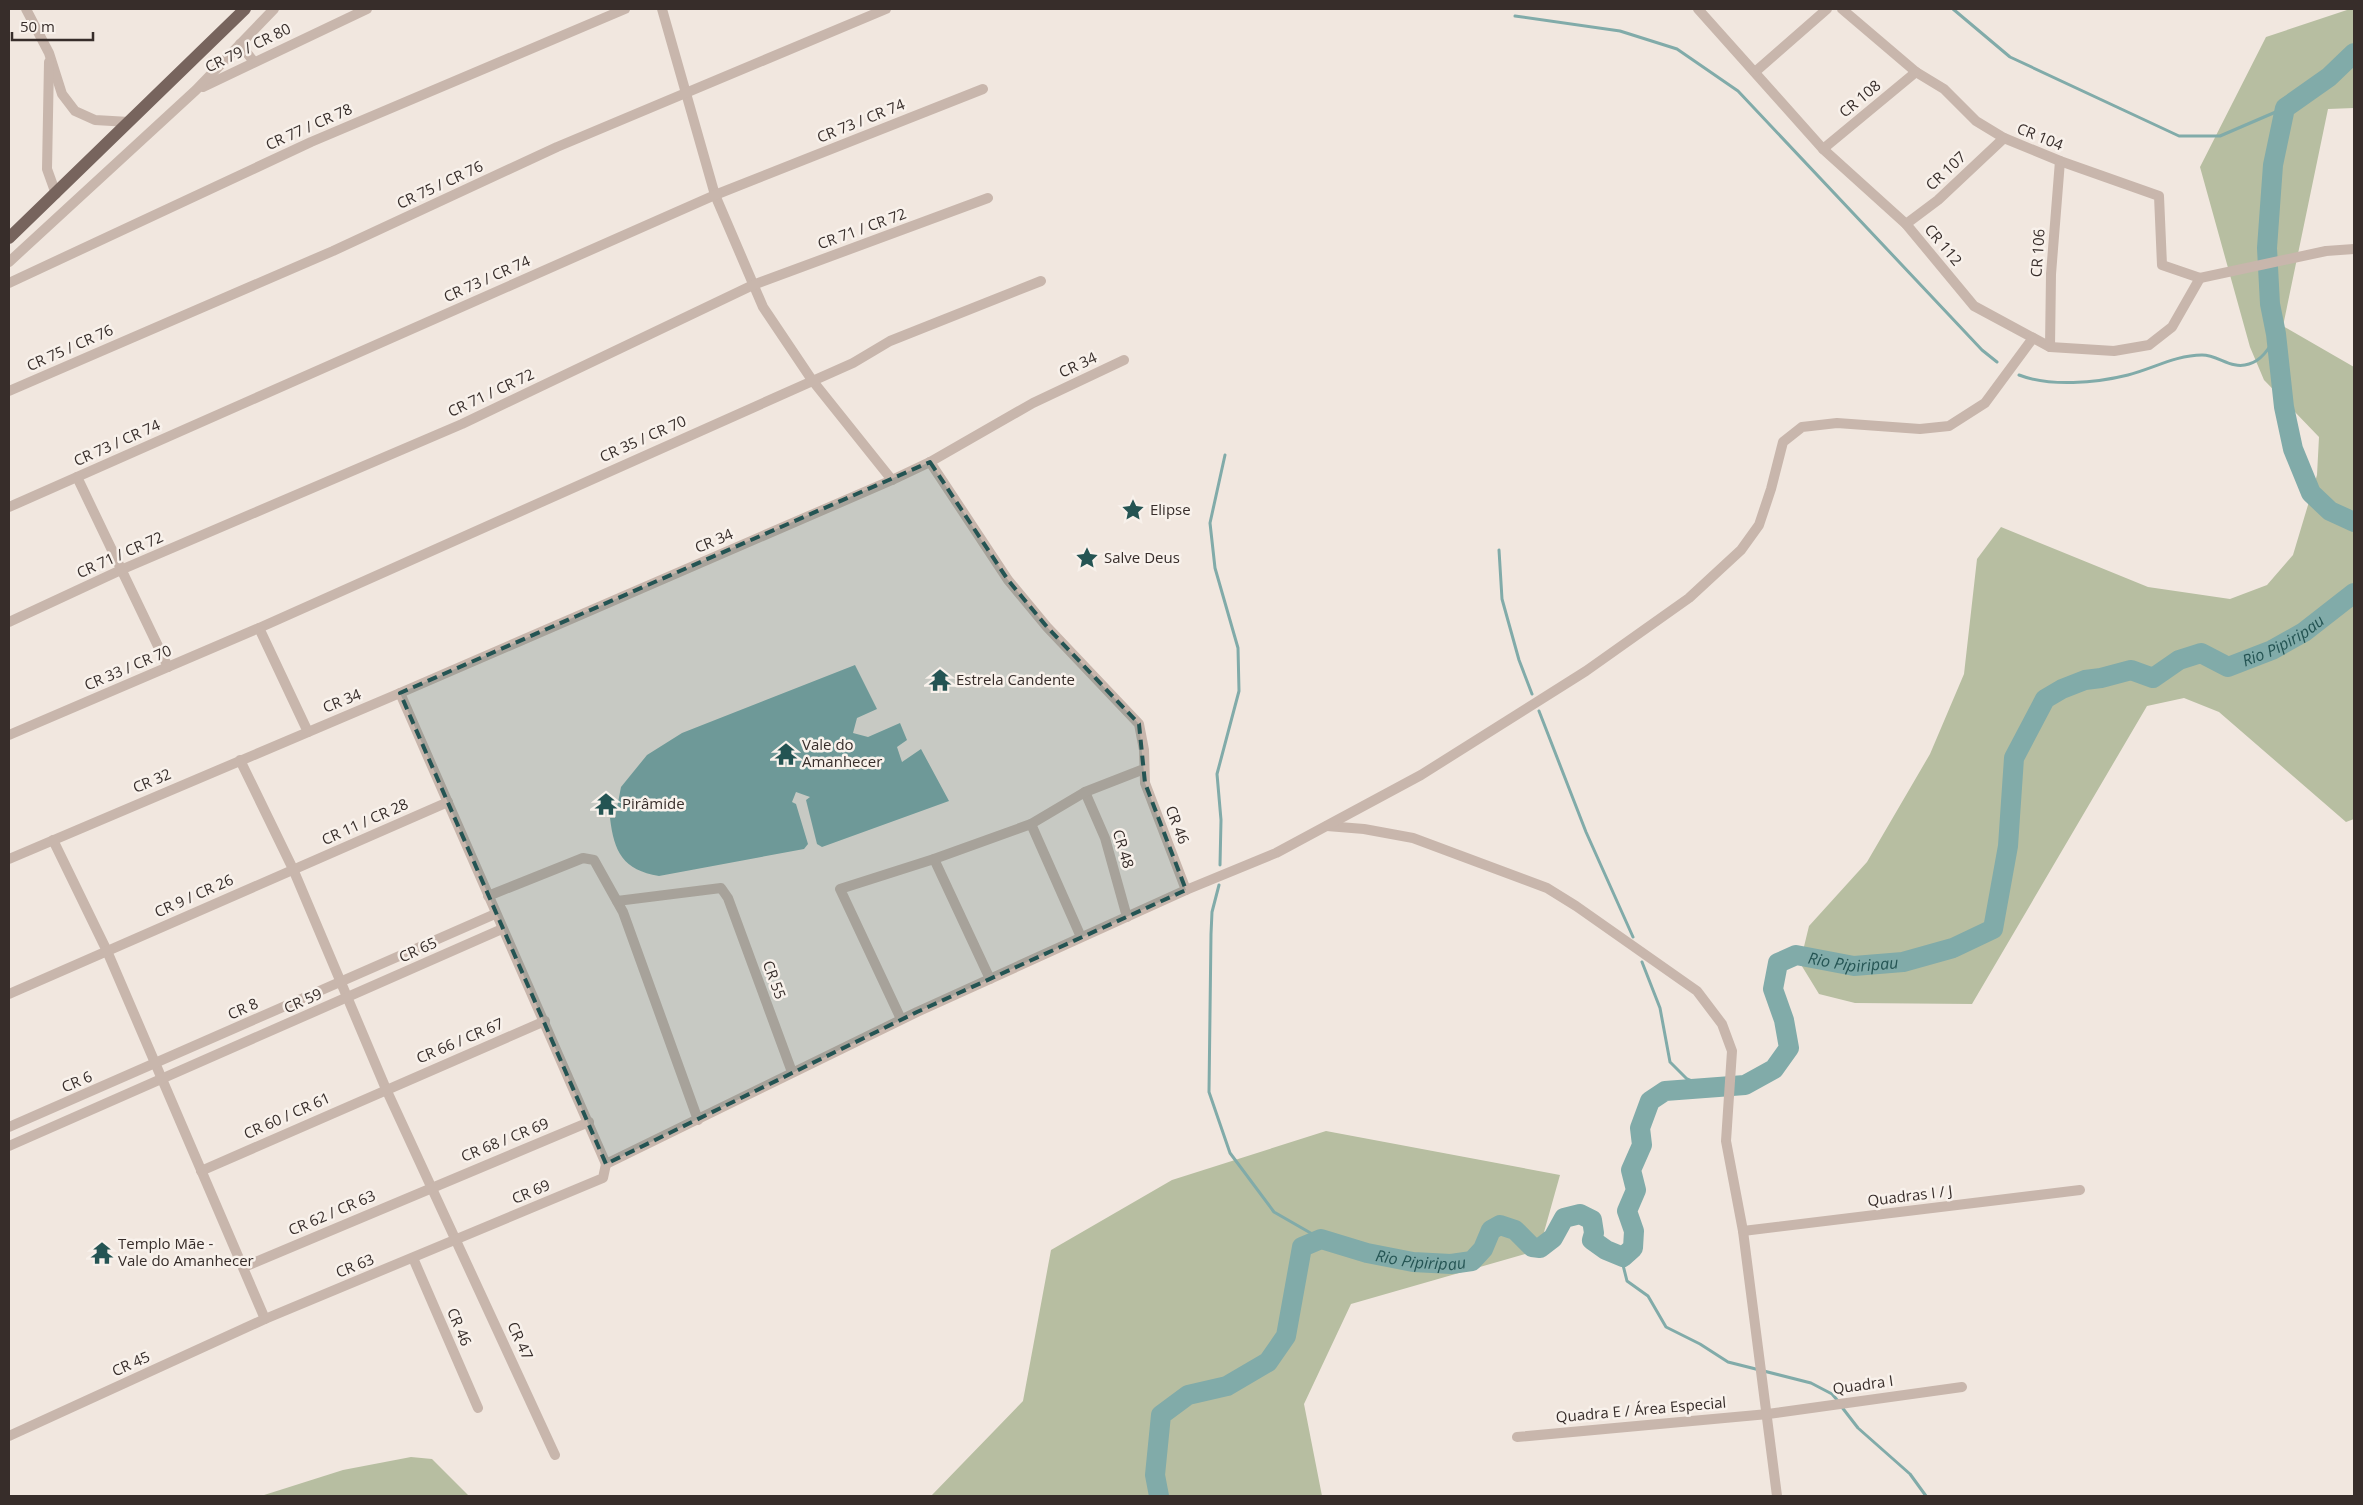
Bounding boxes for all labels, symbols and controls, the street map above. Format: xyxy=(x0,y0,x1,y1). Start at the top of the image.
scale bar xyxy=(12,10,94,42)
text: 50 m xyxy=(20,16,55,36)
street label: CR 79 / CR 80 xyxy=(201,18,294,76)
street label: CR 108 xyxy=(1834,75,1884,121)
street label: CR 73 / CR 74 xyxy=(814,93,908,147)
street label: CR 77 / CR 78 xyxy=(262,98,355,154)
street label: CR 104 xyxy=(2014,118,2067,155)
street label: CR 107 xyxy=(1921,146,1970,194)
street label: CR 75 / CR 76 xyxy=(393,155,486,213)
street label: CR 71 / CR 72 xyxy=(815,203,909,253)
street label: CR 112 xyxy=(1921,219,1967,269)
street label: CR 106 xyxy=(2025,228,2049,278)
street label: CR 73 / CR 74 xyxy=(440,250,533,306)
street label: CR 75 / CR 76 xyxy=(23,319,116,375)
street label: CR 34 xyxy=(1055,346,1100,382)
street label: CR 71 / CR 72 xyxy=(444,363,537,421)
street label: CR 35 / CR 70 xyxy=(596,410,689,466)
street label: CR 73 / CR 74 xyxy=(70,414,163,470)
place icon: Elipse xyxy=(1120,497,1146,523)
place label: Elipse xyxy=(1150,499,1191,519)
street label: CR 34 xyxy=(691,523,736,557)
street label: CR 71 / CR 72 xyxy=(73,526,166,582)
place icon: Salve Deus xyxy=(1074,545,1100,571)
place label: Salve Deus xyxy=(1104,547,1180,567)
water label: Rio Pipiripau xyxy=(2239,609,2329,672)
street label: CR 33 / CR 70 xyxy=(81,640,174,694)
temple icon: Estrela Candente xyxy=(927,667,953,693)
place label: Estrela Candente xyxy=(956,669,1075,689)
street label: CR 34 xyxy=(319,683,364,717)
place label: Vale do Amanhecer xyxy=(802,734,882,771)
temple icon: Vale do Amanhecer xyxy=(773,741,799,767)
street label: CR 32 xyxy=(129,763,174,797)
temple icon: Pirâmide xyxy=(593,791,619,817)
street label: CR 11 / CR 28 xyxy=(318,793,411,849)
place label: Pirâmide xyxy=(622,793,685,813)
street label: CR 46 xyxy=(1161,802,1194,847)
street label: CR 48 xyxy=(1109,827,1139,871)
street label: CR 9 / CR 26 xyxy=(151,869,236,921)
street label: CR 65 xyxy=(395,932,440,966)
water label: Rio Pipiripau xyxy=(1806,947,1899,977)
street label: CR 55 xyxy=(759,958,791,1002)
street label: CR 59 xyxy=(280,983,325,1017)
street label: CR 8 xyxy=(224,993,261,1024)
street label: CR 66 / CR 67 xyxy=(413,1013,506,1067)
street label: CR 6 xyxy=(58,1066,95,1096)
street label: CR 60 / CR 61 xyxy=(240,1087,333,1143)
street label: CR 68 / CR 69 xyxy=(458,1112,551,1166)
street label: CR 69 xyxy=(508,1174,553,1208)
street label: Quadras I / J xyxy=(1866,1180,1953,1210)
street label: CR 62 / CR 63 xyxy=(285,1185,378,1239)
place label: Templo Mãe - Vale do Amanhecer xyxy=(118,1233,254,1270)
temple icon: Templo Mãe - Vale do Amanhecer xyxy=(89,1240,115,1266)
water label: Rio Pipiripau xyxy=(1374,1244,1467,1275)
street label: CR 63 xyxy=(332,1248,377,1282)
street label: CR 46 xyxy=(443,1304,477,1349)
street label: CR 47 xyxy=(503,1318,538,1363)
street label: CR 45 xyxy=(108,1346,153,1380)
street label: Quadra I xyxy=(1831,1370,1894,1398)
street label: Quadra E / Área Especial xyxy=(1555,1392,1727,1426)

